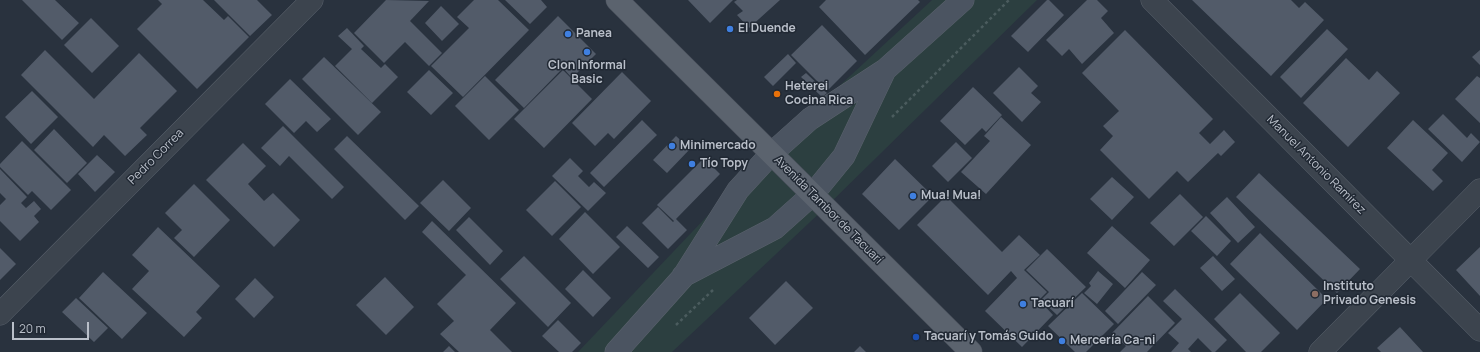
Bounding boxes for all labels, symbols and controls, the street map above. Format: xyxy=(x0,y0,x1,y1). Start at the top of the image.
place label: El Duende xyxy=(738,22,796,36)
marker: El Duende xyxy=(725,24,735,34)
place label: Panea xyxy=(576,27,612,41)
marker: Panea xyxy=(563,29,573,39)
marker: Clon Informal Basic xyxy=(582,47,592,57)
place label: Clon Informal Basic xyxy=(548,59,626,87)
place label: Heterei Cocina Rica xyxy=(785,80,853,108)
marker: Heterei Cocina Rica xyxy=(772,89,782,99)
street label: Manuel Antonio Ramírez xyxy=(1264,113,1368,217)
street label: Pedro Correa xyxy=(125,126,187,188)
place label: Minimercado xyxy=(680,139,756,153)
marker: Minimercado xyxy=(667,141,677,151)
street label: Avenida Tambor de Tacuarí xyxy=(771,153,885,267)
place label: Tío Topy xyxy=(700,157,748,171)
marker: Tío Topy xyxy=(687,159,697,169)
place label: Mua! Mua! xyxy=(921,189,981,203)
marker: Mua! Mua! xyxy=(908,191,918,201)
place label: Instituto Privado Genesis xyxy=(1323,280,1416,308)
marker: Instituto Privado Genesis xyxy=(1310,289,1320,299)
place label: Tacuarí xyxy=(1031,297,1074,311)
marker: Tacuarí xyxy=(1018,299,1028,309)
scale bar xyxy=(14,314,91,340)
text: 20 m xyxy=(19,320,46,337)
place label: Tacuarí y Tomás Guido xyxy=(924,330,1053,344)
marker: Tacuarí y Tomás Guido xyxy=(911,332,921,342)
place label: Mercería Ca-ni xyxy=(1070,334,1155,348)
marker: Mercería Ca-ni xyxy=(1057,336,1067,346)

